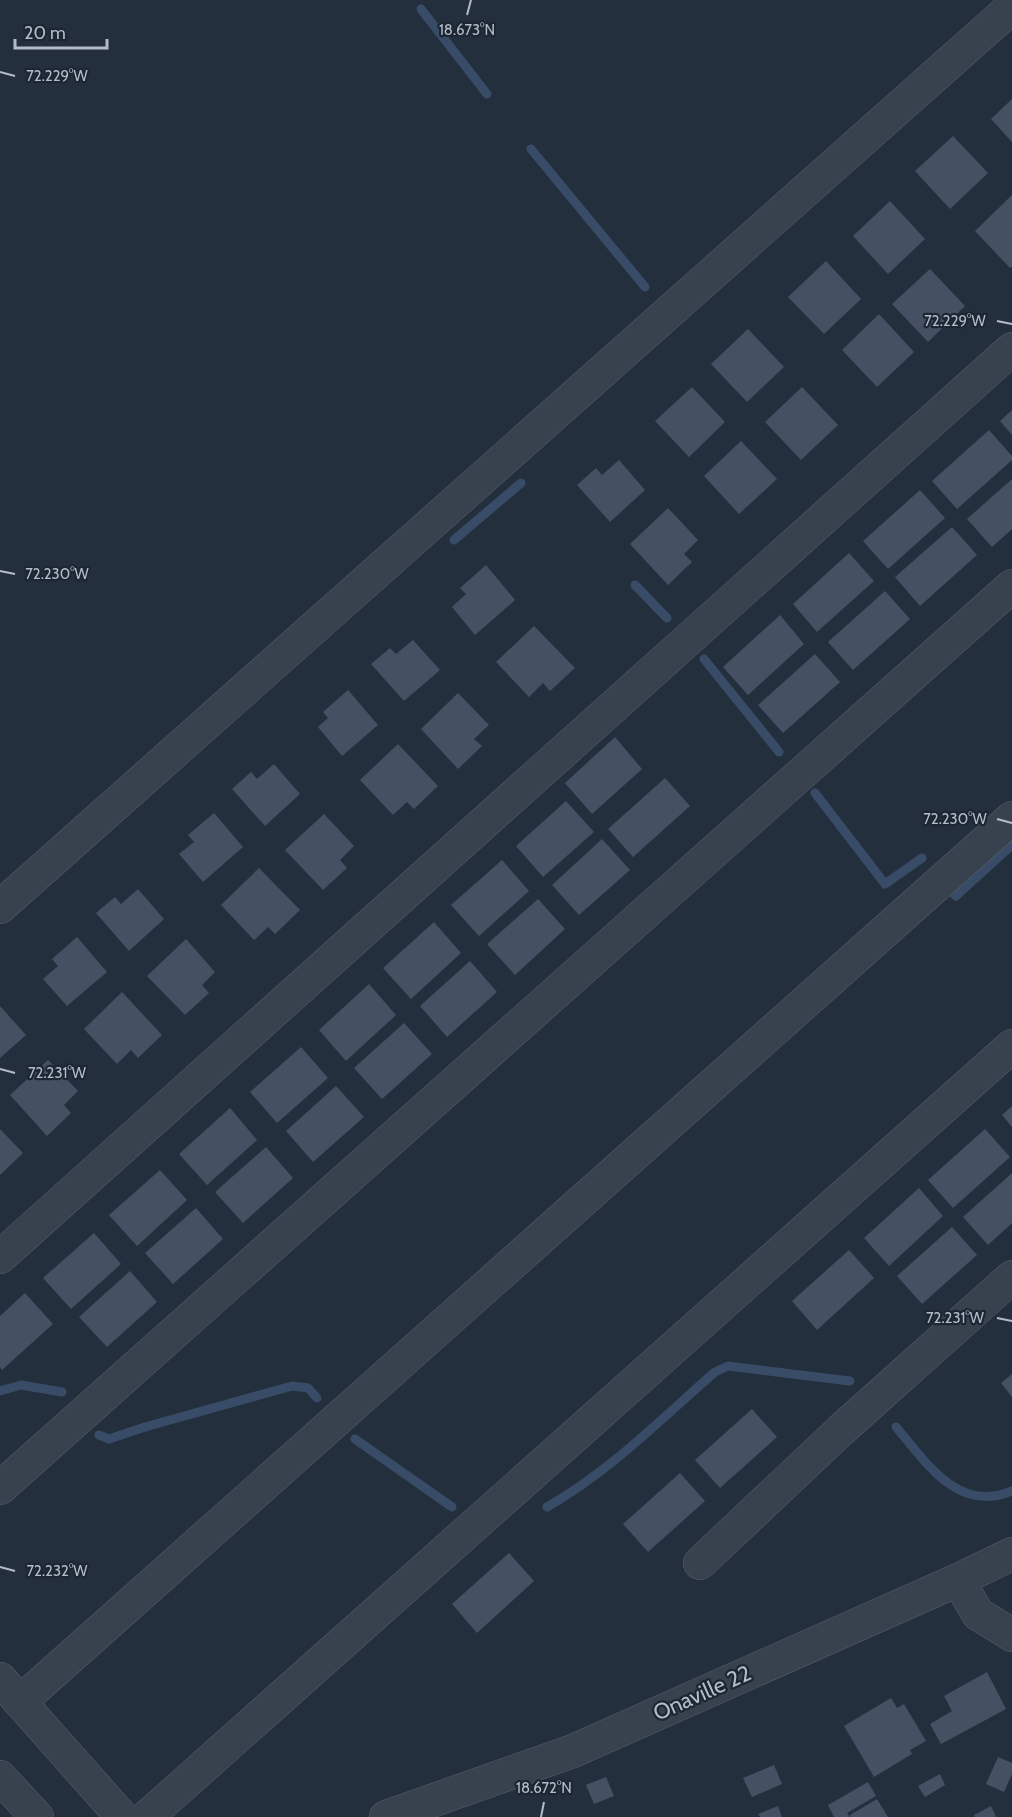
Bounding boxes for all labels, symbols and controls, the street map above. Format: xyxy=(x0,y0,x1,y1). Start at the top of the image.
scale bar xyxy=(15,12,106,50)
text: 18.673°N xyxy=(439,21,495,39)
text: 20 m xyxy=(24,22,66,44)
text: 72.229°W xyxy=(26,67,88,85)
text: 72.229°W xyxy=(924,312,986,330)
text: 72.230°W xyxy=(25,565,90,583)
text: 72.230°W xyxy=(923,810,988,828)
text: 72.231°W xyxy=(28,1064,87,1082)
text: 72.231°W xyxy=(926,1309,985,1327)
text: 72.232°W xyxy=(27,1562,88,1580)
street label: Onaville 22 xyxy=(649,1659,755,1727)
text: 18.672°N xyxy=(516,1779,572,1797)

